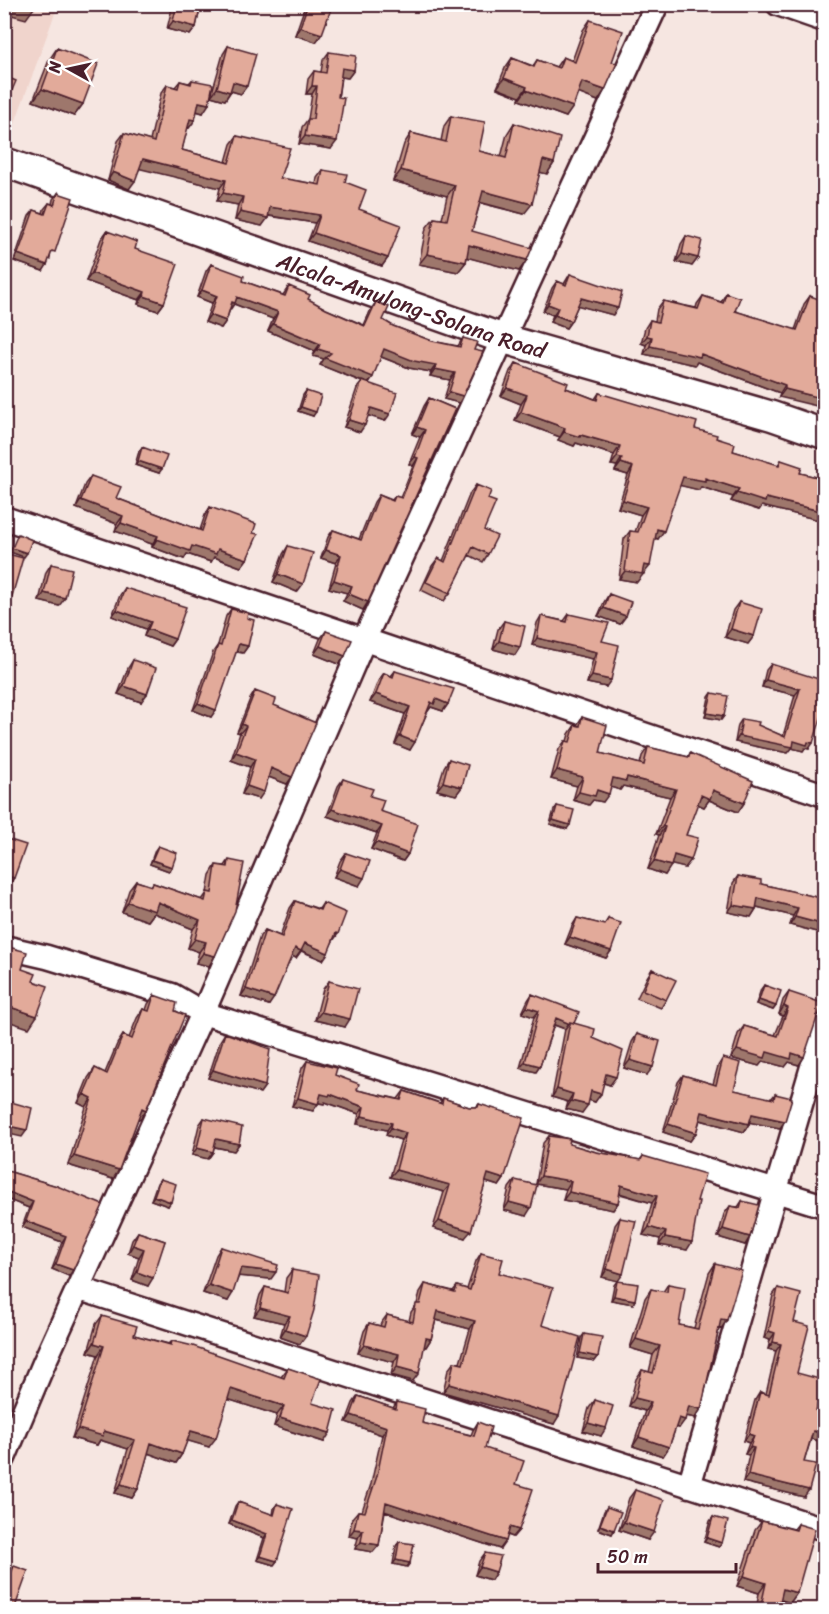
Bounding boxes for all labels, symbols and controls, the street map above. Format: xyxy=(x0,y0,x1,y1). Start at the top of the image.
north arrow xyxy=(39,39,99,99)
text: N xyxy=(39,59,70,75)
street label: Alcala-Amulong-Solana Road xyxy=(270,241,552,370)
scale bar xyxy=(598,1536,736,1574)
text: 50 m xyxy=(607,1541,648,1573)

